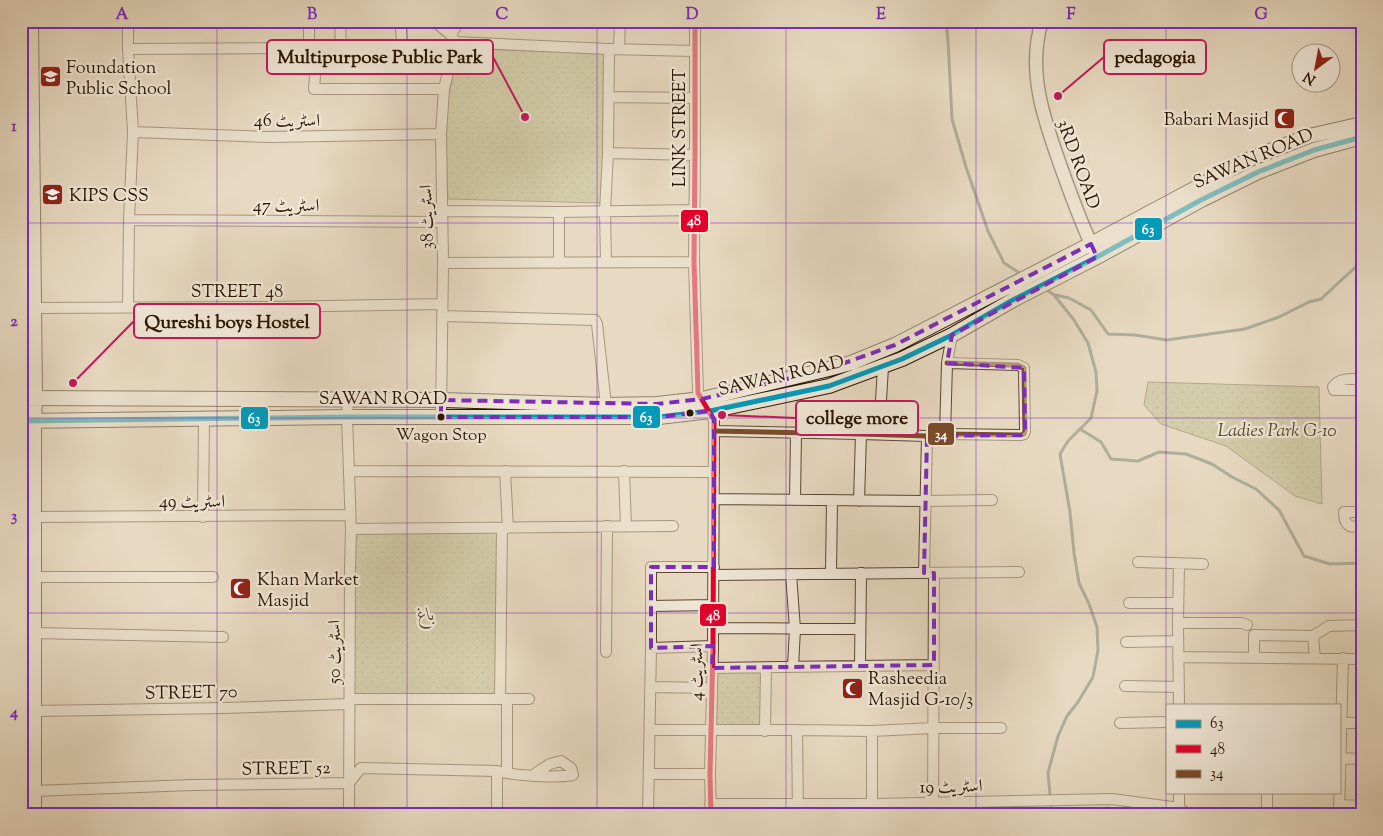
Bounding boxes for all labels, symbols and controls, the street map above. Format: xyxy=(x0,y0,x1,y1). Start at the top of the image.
text: A xyxy=(116,4,129,27)
text: B xyxy=(307,4,317,27)
text: C xyxy=(496,4,509,27)
text: D xyxy=(686,4,699,27)
text: E xyxy=(876,4,886,27)
text: F xyxy=(1067,4,1076,27)
text: G xyxy=(1254,4,1268,27)
callout: Multipurpose Public Park xyxy=(267,40,493,74)
callout: pedagogia xyxy=(1104,40,1206,74)
north arrow xyxy=(1290,42,1340,92)
text: Multipurpose Public Park xyxy=(277,45,484,72)
text: pedagogia xyxy=(1114,45,1196,72)
place label: Foundation Public School xyxy=(66,56,172,103)
school or university icon: Foundation Public School xyxy=(38,65,62,89)
text: N xyxy=(1300,66,1320,89)
street label: LINK STREET xyxy=(668,68,694,187)
mosque icon: Babari Masjid xyxy=(1273,107,1297,131)
place label: Babari Masjid xyxy=(1164,108,1269,134)
street label: اسٹریٹ 46 xyxy=(254,109,320,135)
text: 1 xyxy=(11,116,17,139)
street label: 3RD ROAD xyxy=(1049,116,1105,213)
street label: SAWAN ROAD xyxy=(1190,123,1318,197)
school or university icon: KIPS CSS xyxy=(41,183,65,207)
place label: KIPS CSS xyxy=(69,184,149,210)
street label: اسٹریٹ 38 xyxy=(414,184,442,250)
street label: اسٹریٹ 47 xyxy=(253,194,319,220)
line badge: 48 xyxy=(680,209,709,233)
text: 48 xyxy=(686,212,701,232)
line badge: 63 xyxy=(1134,217,1163,241)
text: 63 xyxy=(1142,221,1155,241)
street label: STREET 48 xyxy=(191,280,283,306)
callout: Qureshi boys Hostel xyxy=(134,304,320,338)
text: Qureshi boys Hostel xyxy=(144,310,310,337)
text: 2 xyxy=(10,311,18,334)
street label: SAWAN ROAD xyxy=(716,350,847,404)
street label: SAWAN ROAD xyxy=(319,387,447,413)
callout: college more xyxy=(796,401,918,435)
line badge: 63 xyxy=(632,405,661,429)
line badge: 63 xyxy=(240,406,269,430)
text: college more xyxy=(806,406,908,433)
unlabelled marker xyxy=(685,408,695,418)
text: 63 xyxy=(640,409,653,429)
text: 63 xyxy=(248,410,261,430)
marker: Wagon Stop xyxy=(436,412,446,422)
park label: Ladies Park G-10 xyxy=(1217,419,1337,445)
line badge: 34 xyxy=(927,422,955,446)
place label: Wagon Stop xyxy=(395,424,487,448)
text: 34 xyxy=(935,426,947,446)
street label: اسٹریٹ 49 xyxy=(159,490,225,516)
text: 3 xyxy=(11,506,18,529)
place label: Khan Market Masjid xyxy=(257,568,359,615)
mosque icon: Khan Market Masjid xyxy=(229,577,253,601)
park label: باغ xyxy=(417,603,435,629)
line badge: 48 xyxy=(699,603,727,627)
text: 48 xyxy=(705,607,720,627)
street label: اسٹریٹ 50 xyxy=(323,620,349,685)
street label: اسٹریٹ 4 xyxy=(684,643,712,701)
place label: Rasheedia Masjid G-10/3 xyxy=(868,667,973,714)
mosque icon: Rasheedia Masjid G-10/3 xyxy=(840,676,864,700)
street label: STREET 70 xyxy=(144,680,238,708)
text: 4 xyxy=(9,702,18,725)
legend xyxy=(1166,704,1340,794)
text: 63 xyxy=(1210,714,1224,735)
text: 48 xyxy=(1210,740,1225,761)
street label: STREET 52 xyxy=(241,756,331,784)
text: 34 xyxy=(1210,764,1224,785)
street label: اسٹریٹ 19 xyxy=(919,774,983,802)

